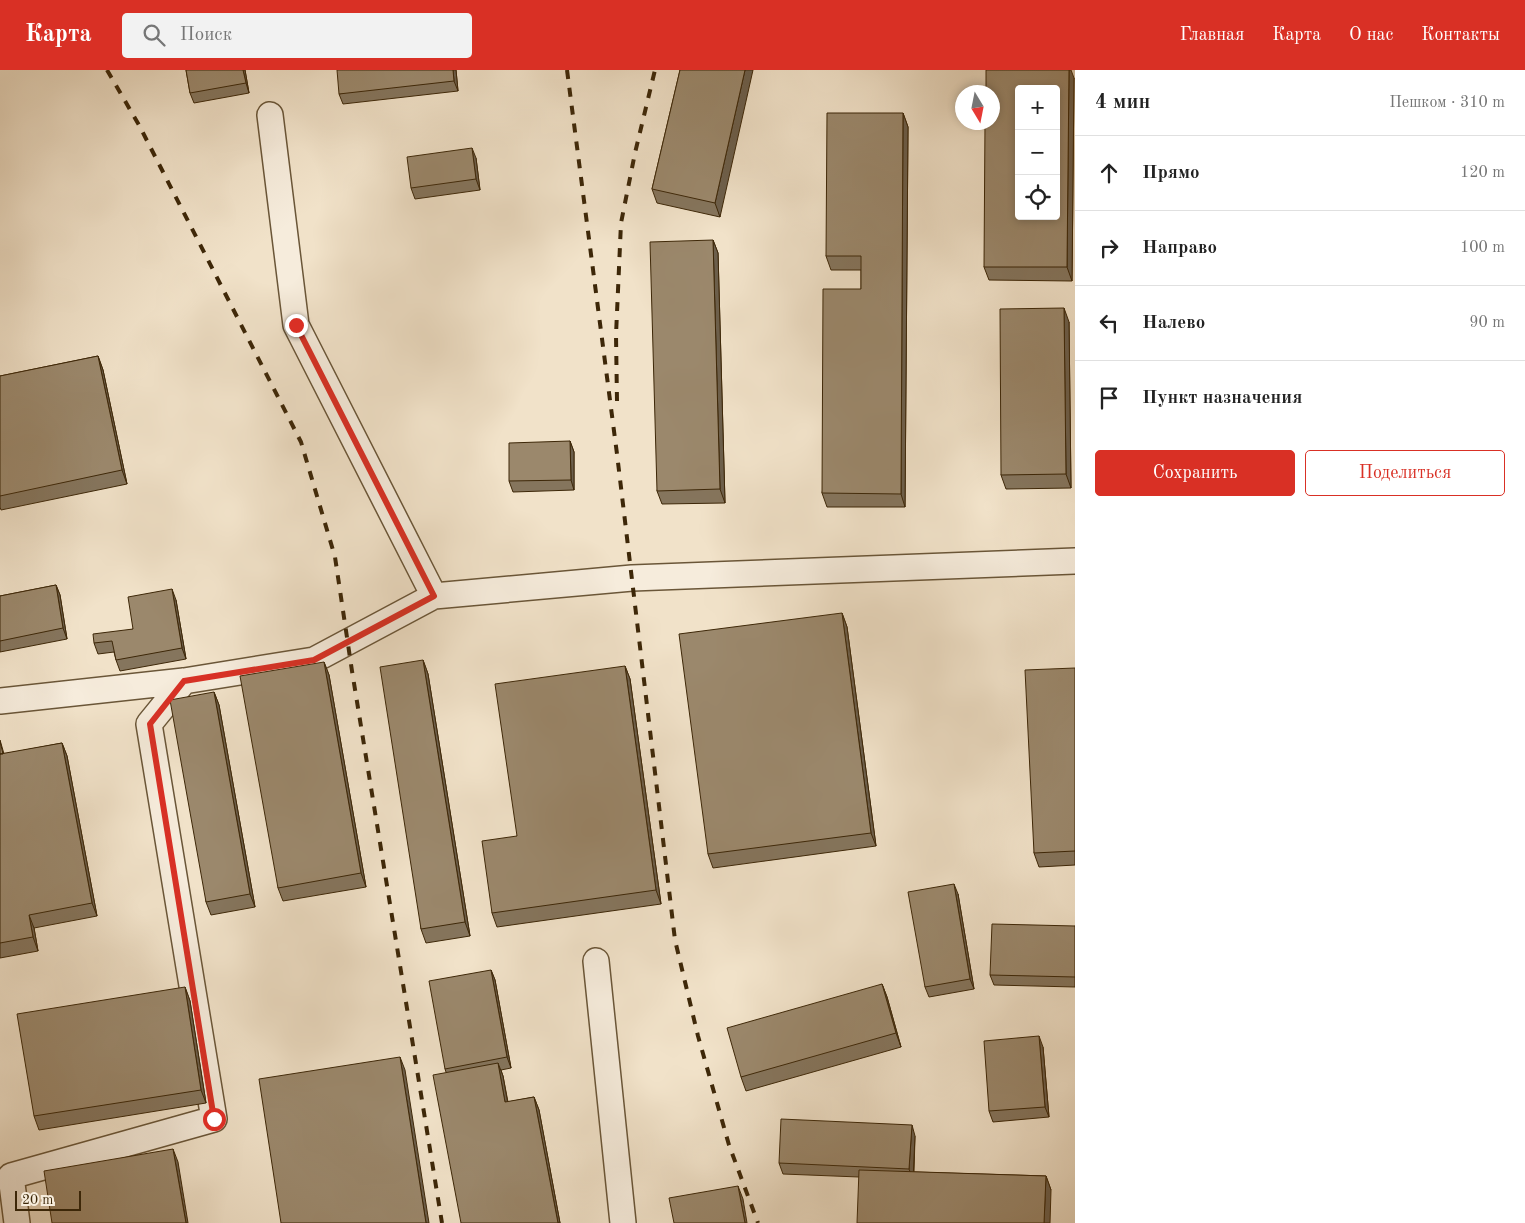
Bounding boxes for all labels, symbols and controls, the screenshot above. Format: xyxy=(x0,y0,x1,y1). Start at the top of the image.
search box xyxy=(122,13,472,58)
icon: search xyxy=(140,21,168,49)
text: Карта xyxy=(25,23,92,47)
text: Поиск xyxy=(180,26,232,45)
text: Главная xyxy=(1180,26,1244,44)
text: Карта xyxy=(1272,26,1321,44)
text: О нас xyxy=(1349,26,1393,44)
text: Контакты xyxy=(1421,26,1500,44)
north arrow xyxy=(955,85,1000,130)
map controls xyxy=(1015,85,1060,220)
button: + xyxy=(1015,85,1060,130)
text: 4 мин xyxy=(1095,92,1150,113)
text: Пешком · 310 m xyxy=(1389,95,1505,111)
button: − xyxy=(1015,130,1060,175)
icon: ahead xyxy=(1095,159,1123,187)
text: Прямо xyxy=(1142,164,1200,183)
text: 120 m xyxy=(1460,165,1505,181)
button: locate xyxy=(1015,175,1060,220)
icon: right xyxy=(1095,234,1123,262)
text: Направо xyxy=(1142,239,1217,258)
text: 100 m xyxy=(1460,240,1505,256)
icon: left xyxy=(1095,309,1123,337)
route end xyxy=(285,314,308,337)
text: Налево xyxy=(1142,314,1205,333)
text: 90 m xyxy=(1469,315,1505,331)
icon: arrive xyxy=(1095,384,1123,412)
text: Пункт назначения xyxy=(1142,389,1302,408)
button: Сохранить xyxy=(1095,450,1295,496)
button: Поделиться xyxy=(1305,450,1505,496)
route start xyxy=(203,1108,226,1131)
scale bar xyxy=(15,1188,81,1211)
text: 20 m xyxy=(22,1193,53,1207)

